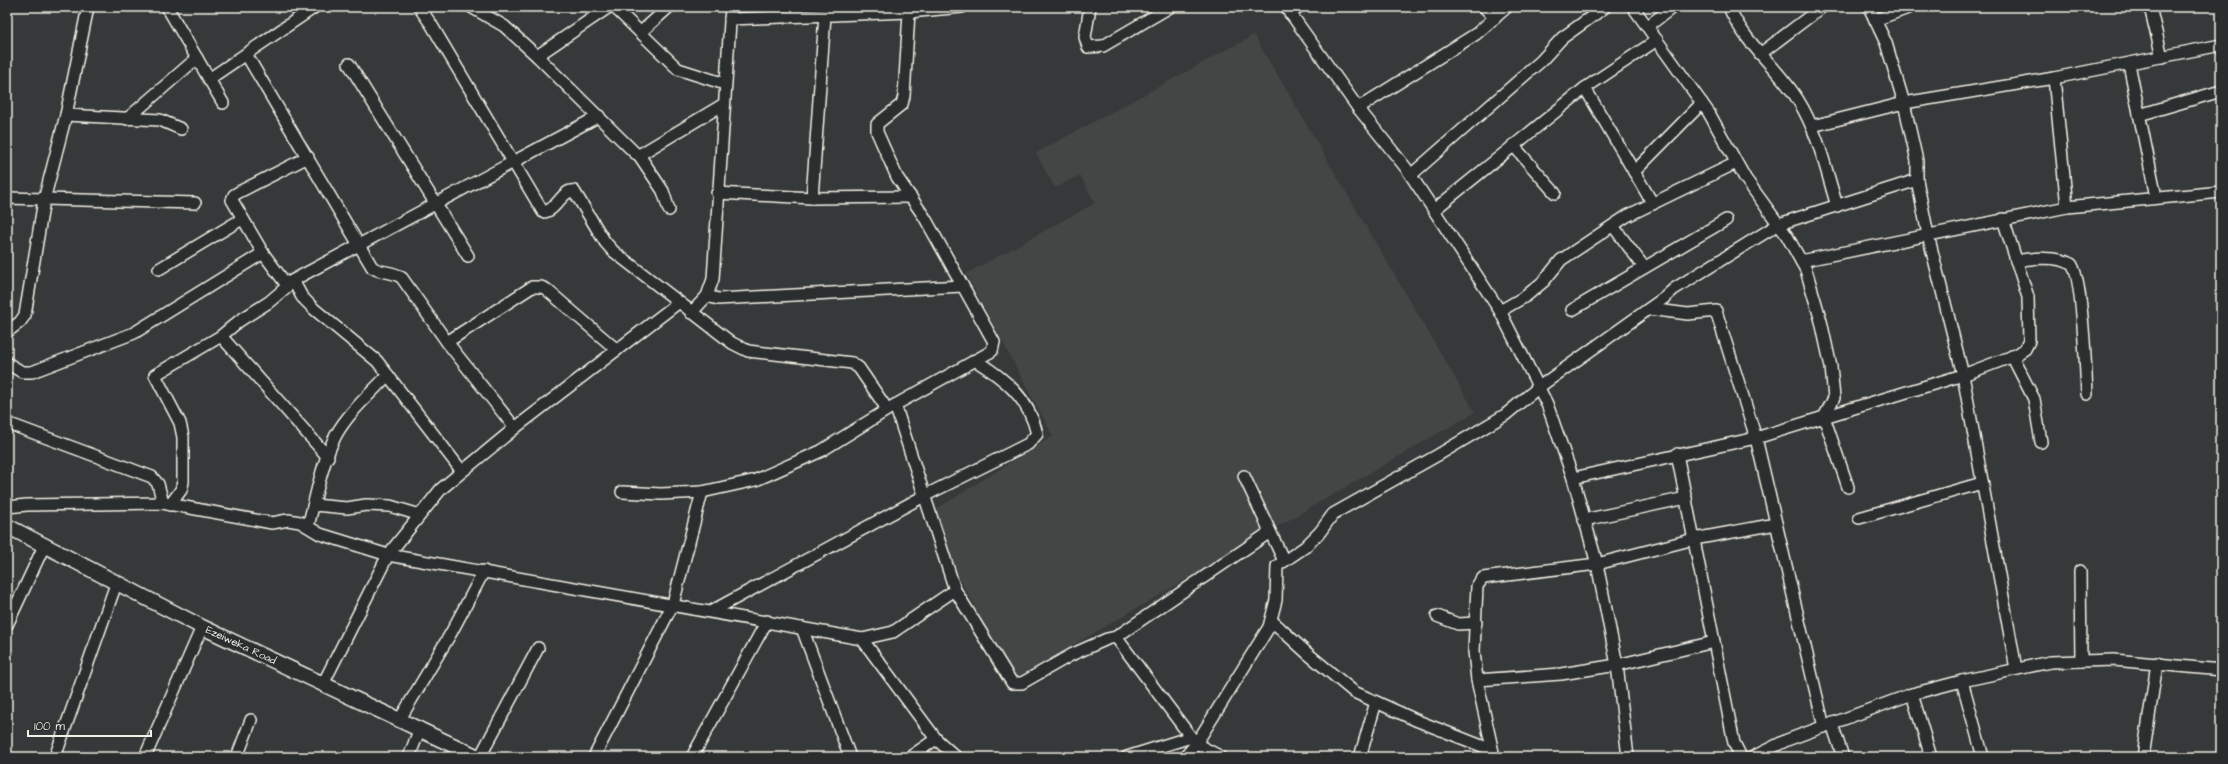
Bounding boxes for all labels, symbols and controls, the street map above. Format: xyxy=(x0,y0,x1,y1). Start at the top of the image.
street label: Ezeiweka Road xyxy=(203,622,279,668)
scale bar xyxy=(28,712,151,738)
text: 100 m xyxy=(34,718,65,735)

